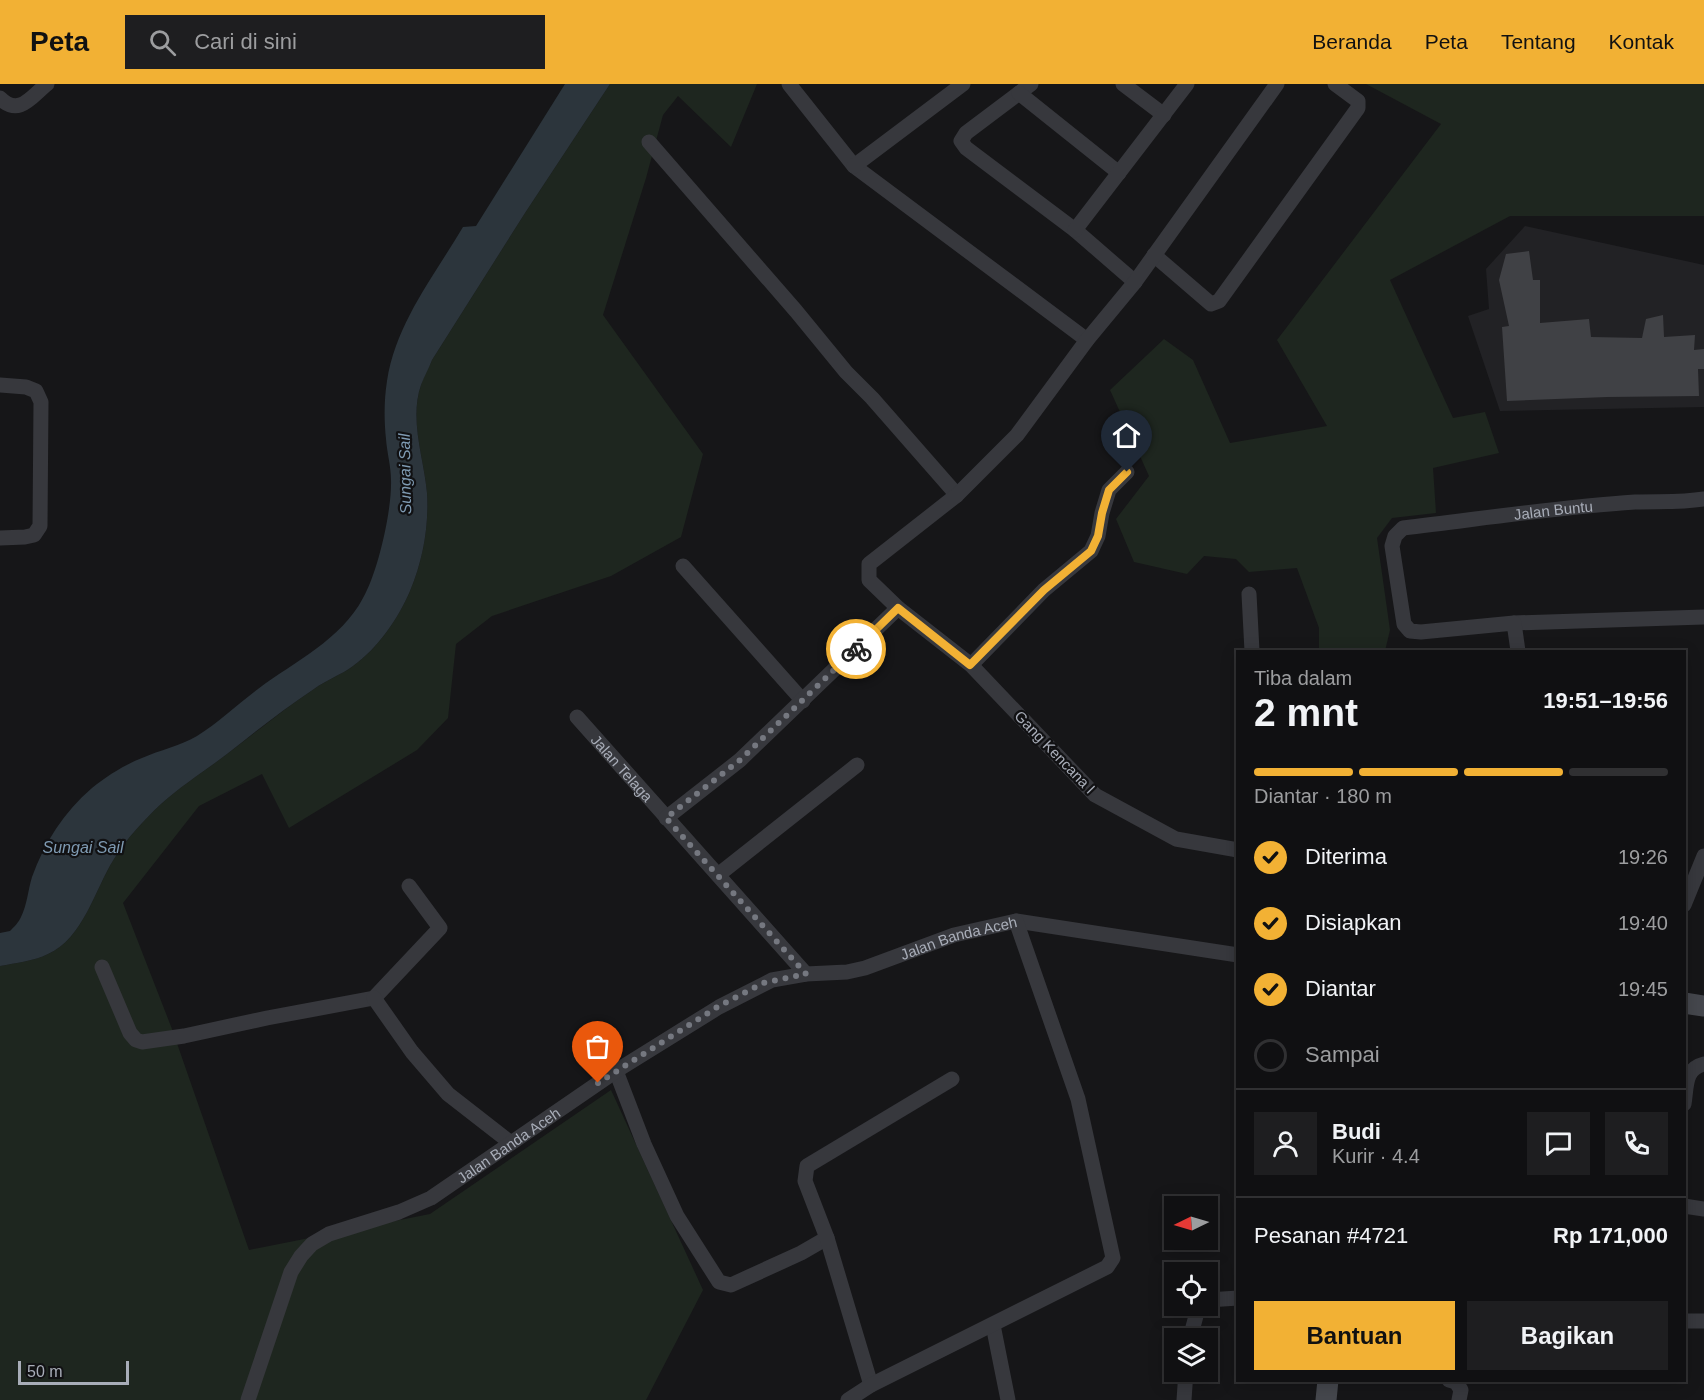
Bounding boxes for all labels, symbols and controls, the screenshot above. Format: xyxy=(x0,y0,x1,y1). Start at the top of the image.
search box xyxy=(125,15,545,69)
text: Peta xyxy=(30,26,89,57)
icon: search xyxy=(146,26,179,59)
text: Cari di sini xyxy=(194,29,297,54)
text: Beranda xyxy=(1312,30,1392,53)
text: Peta xyxy=(1425,30,1468,53)
text: Tentang xyxy=(1501,30,1576,53)
text: Kontak xyxy=(1609,30,1674,53)
pin xyxy=(1101,410,1152,472)
icon: home xyxy=(1110,419,1143,452)
water label: Sungai Sail xyxy=(396,433,414,515)
street label: Jalan Buntu xyxy=(1513,497,1593,523)
courier xyxy=(826,619,886,679)
icon: bike xyxy=(840,633,873,666)
text: Tiba dalam xyxy=(1254,667,1352,689)
text: 19:51–19:56 xyxy=(1543,688,1668,713)
text: 2 mnt xyxy=(1254,691,1358,734)
street label: Gang Kencana I xyxy=(1011,707,1099,797)
street label: Jalan Telaga xyxy=(588,731,657,805)
text: Diantar · 180 m xyxy=(1254,785,1392,807)
water label: Sungai Sail xyxy=(43,839,124,856)
icon: check xyxy=(1254,841,1287,874)
text: Diterima xyxy=(1305,844,1387,869)
text: 19:26 xyxy=(1618,846,1668,868)
icon: check xyxy=(1254,907,1287,940)
text: Disiapkan xyxy=(1305,910,1402,935)
text: 19:40 xyxy=(1618,912,1668,934)
street label: Jalan Banda Aceh xyxy=(898,913,1019,963)
icon: check xyxy=(1254,973,1287,1006)
text: Diantar xyxy=(1305,976,1376,1001)
text: 19:45 xyxy=(1618,978,1668,1000)
pin xyxy=(572,1021,623,1083)
icon: bag xyxy=(581,1030,614,1063)
text: Sampai xyxy=(1305,1042,1380,1067)
street label: Jalan Banda Aceh xyxy=(454,1104,563,1186)
button: person xyxy=(1254,1112,1317,1175)
button: chat xyxy=(1527,1112,1590,1175)
button: phone xyxy=(1605,1112,1668,1175)
text: Budi xyxy=(1332,1119,1381,1144)
text: Kurir · 4.4 xyxy=(1332,1145,1420,1167)
north arrow xyxy=(1164,1196,1218,1250)
map controls xyxy=(1164,1196,1218,1382)
text: Pesanan #4721 xyxy=(1254,1223,1408,1248)
text: Rp 171,000 xyxy=(1553,1223,1668,1248)
button: locate xyxy=(1164,1262,1218,1316)
button: Bantuan xyxy=(1254,1301,1455,1370)
button: Bagikan xyxy=(1467,1301,1668,1370)
button: layers xyxy=(1164,1328,1218,1382)
scale bar xyxy=(18,1358,129,1386)
text: 50 m xyxy=(27,1363,63,1380)

